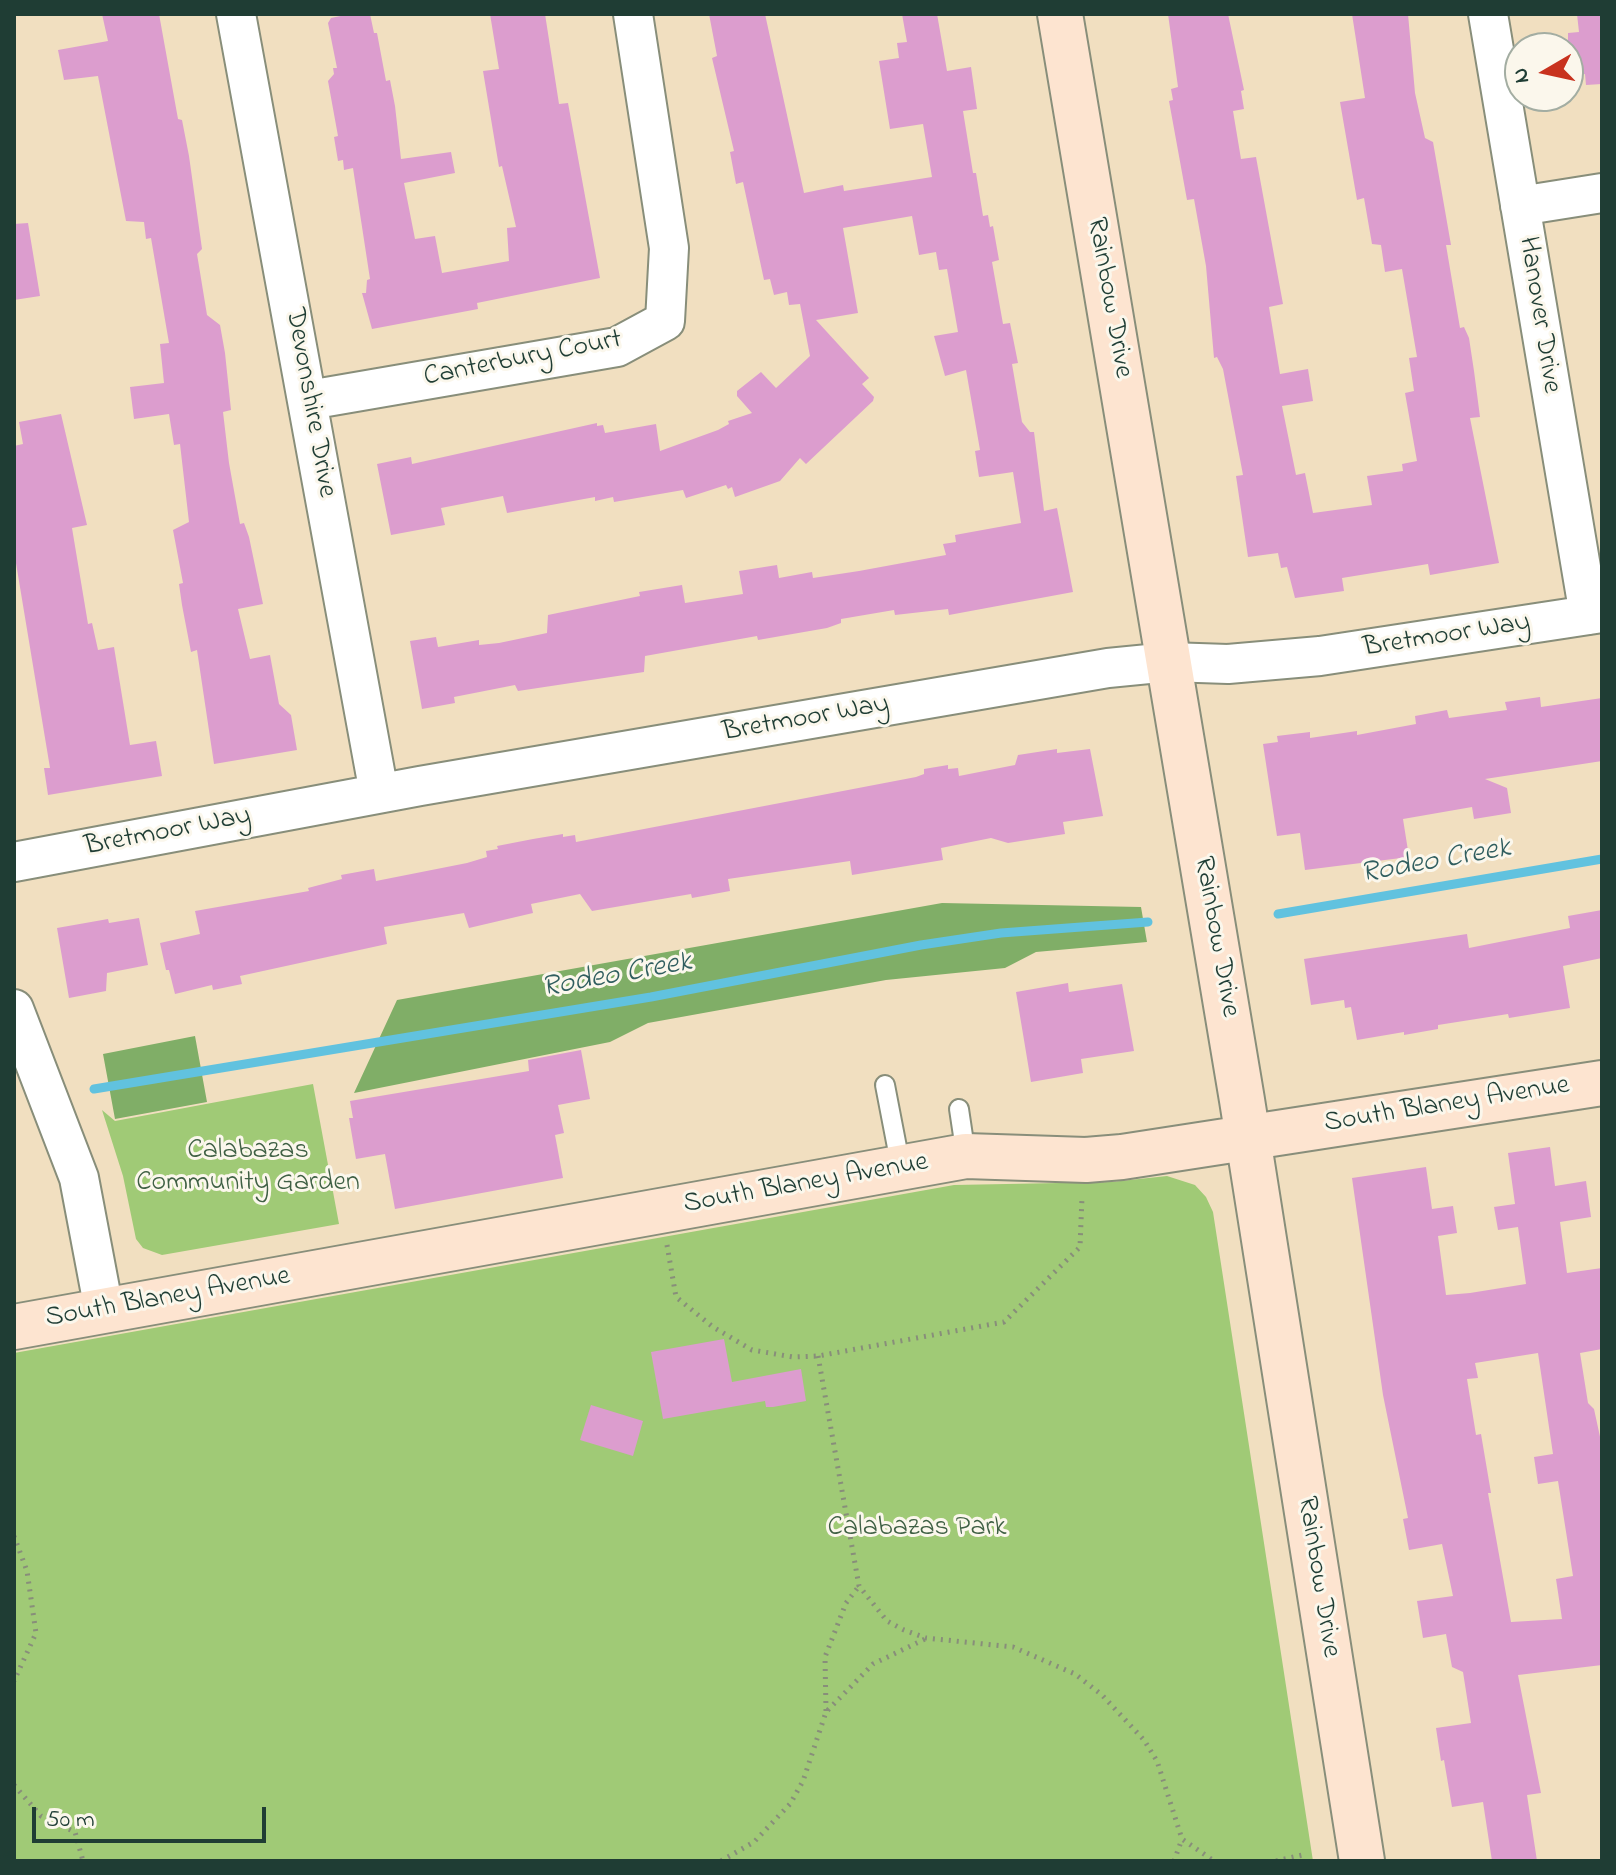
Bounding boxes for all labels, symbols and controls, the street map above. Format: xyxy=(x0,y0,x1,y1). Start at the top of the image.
north arrow xyxy=(1504,32,1584,112)
text: N xyxy=(1505,66,1539,85)
street label: Rainbow Drive xyxy=(1077,215,1139,381)
street label: Hanover Drive xyxy=(1509,234,1567,396)
street label: Devonshire Drive xyxy=(276,306,342,500)
street label: Canterbury Court xyxy=(421,324,625,396)
street label: Bretmoor Way xyxy=(1361,607,1533,667)
street label: Bretmoor Way xyxy=(720,689,892,751)
street label: Bretmoor Way xyxy=(82,800,254,866)
water label: Rodeo Creek xyxy=(1358,832,1514,894)
street label: Rainbow Drive xyxy=(1184,854,1246,1020)
water label: Rodeo Creek xyxy=(539,946,695,1008)
street label: South Blaney Avenue xyxy=(1322,1070,1572,1142)
park label: Calabazas Community Garden xyxy=(136,1135,360,1201)
street label: South Blaney Avenue xyxy=(681,1147,931,1223)
street label: South Blaney Avenue xyxy=(43,1261,293,1337)
street label: Rainbow Drive xyxy=(1288,1494,1346,1660)
park label: Calabazas Park xyxy=(828,1512,1006,1546)
scale bar xyxy=(36,1791,270,1841)
text: 50 m xyxy=(46,1803,95,1838)

